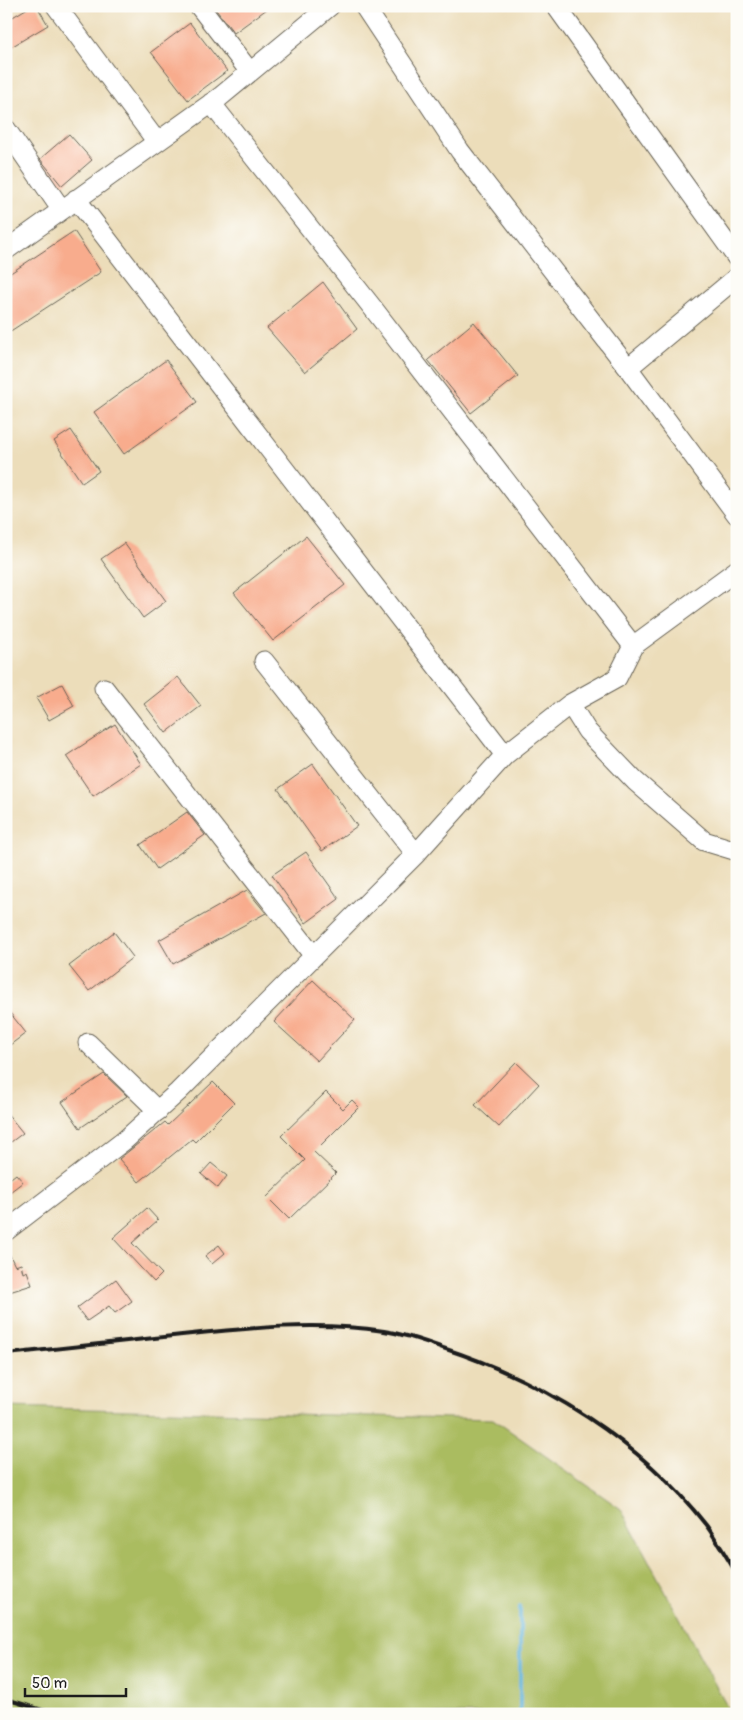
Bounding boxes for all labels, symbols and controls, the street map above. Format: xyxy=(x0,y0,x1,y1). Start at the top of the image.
scale bar xyxy=(25,1665,126,1697)
text: 50 m xyxy=(32,1674,67,1693)

